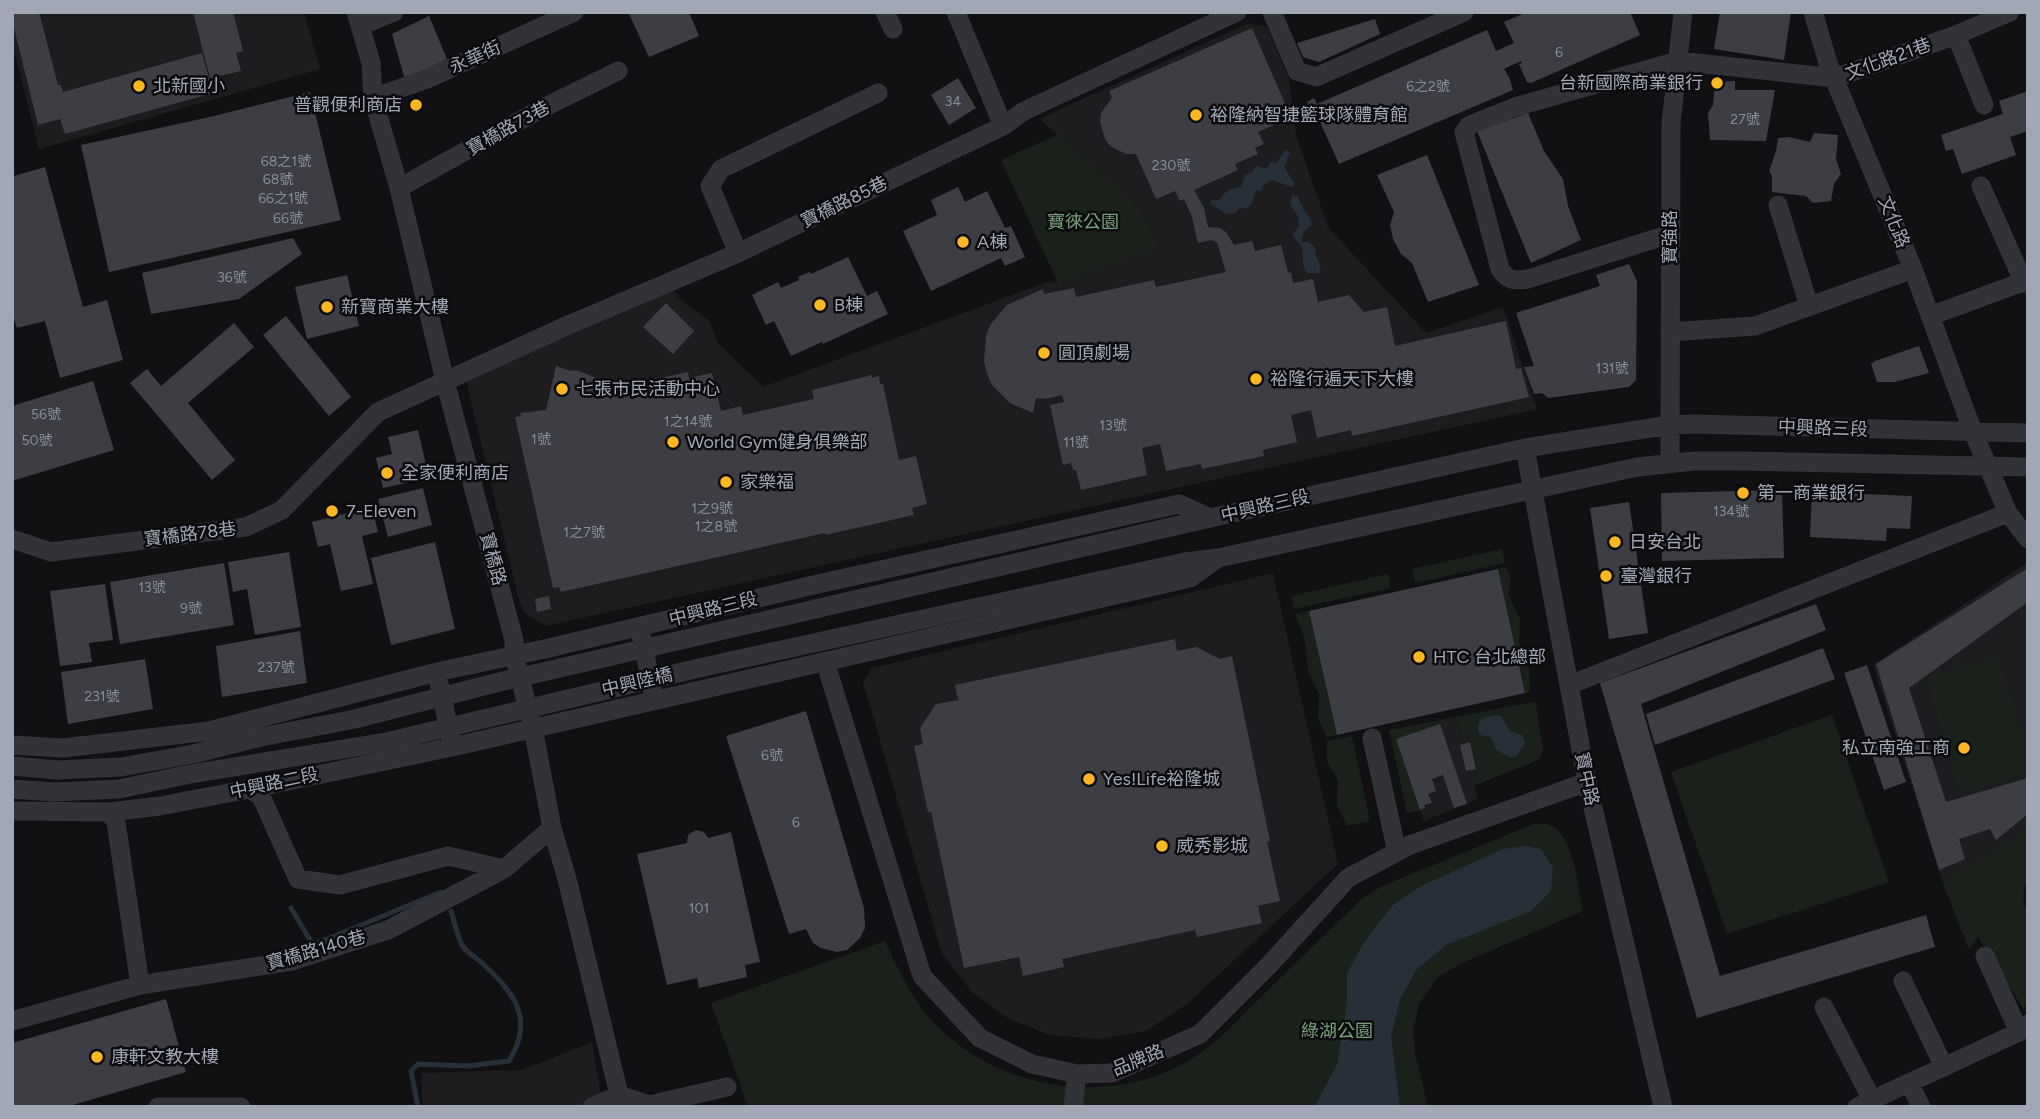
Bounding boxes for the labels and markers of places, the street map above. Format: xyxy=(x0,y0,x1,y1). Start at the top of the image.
place label: 台新國際商業銀行 xyxy=(1559,72,1703,94)
place label: 北新國小 xyxy=(153,75,225,97)
marker: 台新國際商業銀行 xyxy=(1709,75,1725,91)
marker: 北新國小 xyxy=(131,78,147,94)
place label: 普觀便利商店 xyxy=(294,94,402,116)
marker: 普觀便利商店 xyxy=(408,97,424,113)
place label: 裕隆納智捷籃球隊體育館 xyxy=(1210,104,1408,126)
marker: 裕隆納智捷籃球隊體育館 xyxy=(1188,107,1204,123)
place label: A棟 xyxy=(977,231,1007,253)
marker: A棟 xyxy=(955,234,971,250)
place label: B棟 xyxy=(834,294,863,316)
place label: 新寶商業大樓 xyxy=(341,296,449,318)
marker: B棟 xyxy=(812,297,828,313)
marker: 新寶商業大樓 xyxy=(319,299,335,315)
place label: 圓頂劇場 xyxy=(1058,342,1130,364)
marker: 圓頂劇場 xyxy=(1036,345,1052,361)
place label: 裕隆行遍天下大樓 xyxy=(1270,368,1414,390)
marker: 裕隆行遍天下大樓 xyxy=(1248,371,1264,387)
place label: 七張市民活動中心 xyxy=(576,378,720,400)
marker: 七張市民活動中心 xyxy=(554,381,570,397)
place label: World Gym健身俱樂部 xyxy=(687,431,868,453)
marker: World Gym健身俱樂部 xyxy=(665,434,681,450)
place label: 全家便利商店 xyxy=(401,462,509,484)
marker: 全家便利商店 xyxy=(379,465,395,481)
place label: 家樂福 xyxy=(740,471,794,493)
marker: 家樂福 xyxy=(718,474,734,490)
place label: 第一商業銀行 xyxy=(1757,482,1865,504)
marker: 第一商業銀行 xyxy=(1735,485,1751,501)
place label: 7-Eleven xyxy=(346,500,416,522)
marker: 7-Eleven xyxy=(324,503,340,519)
place label: 日安台北 xyxy=(1629,531,1701,553)
marker: 日安台北 xyxy=(1607,534,1623,550)
place label: 臺灣銀行 xyxy=(1620,565,1692,587)
marker: 臺灣銀行 xyxy=(1598,568,1614,584)
place label: HTC 台北總部 xyxy=(1433,646,1546,668)
marker: HTC 台北總部 xyxy=(1411,649,1427,665)
place label: 私立南強工商 xyxy=(1842,737,1950,759)
marker: 私立南強工商 xyxy=(1956,740,1972,756)
place label: Yes!Life裕隆城 xyxy=(1103,768,1220,790)
marker: Yes!Life裕隆城 xyxy=(1081,771,1097,787)
place label: 威秀影城 xyxy=(1176,835,1248,857)
marker: 威秀影城 xyxy=(1154,838,1170,854)
place label: 康軒文教大樓 xyxy=(111,1046,219,1068)
marker: 康軒文教大樓 xyxy=(89,1049,105,1065)

